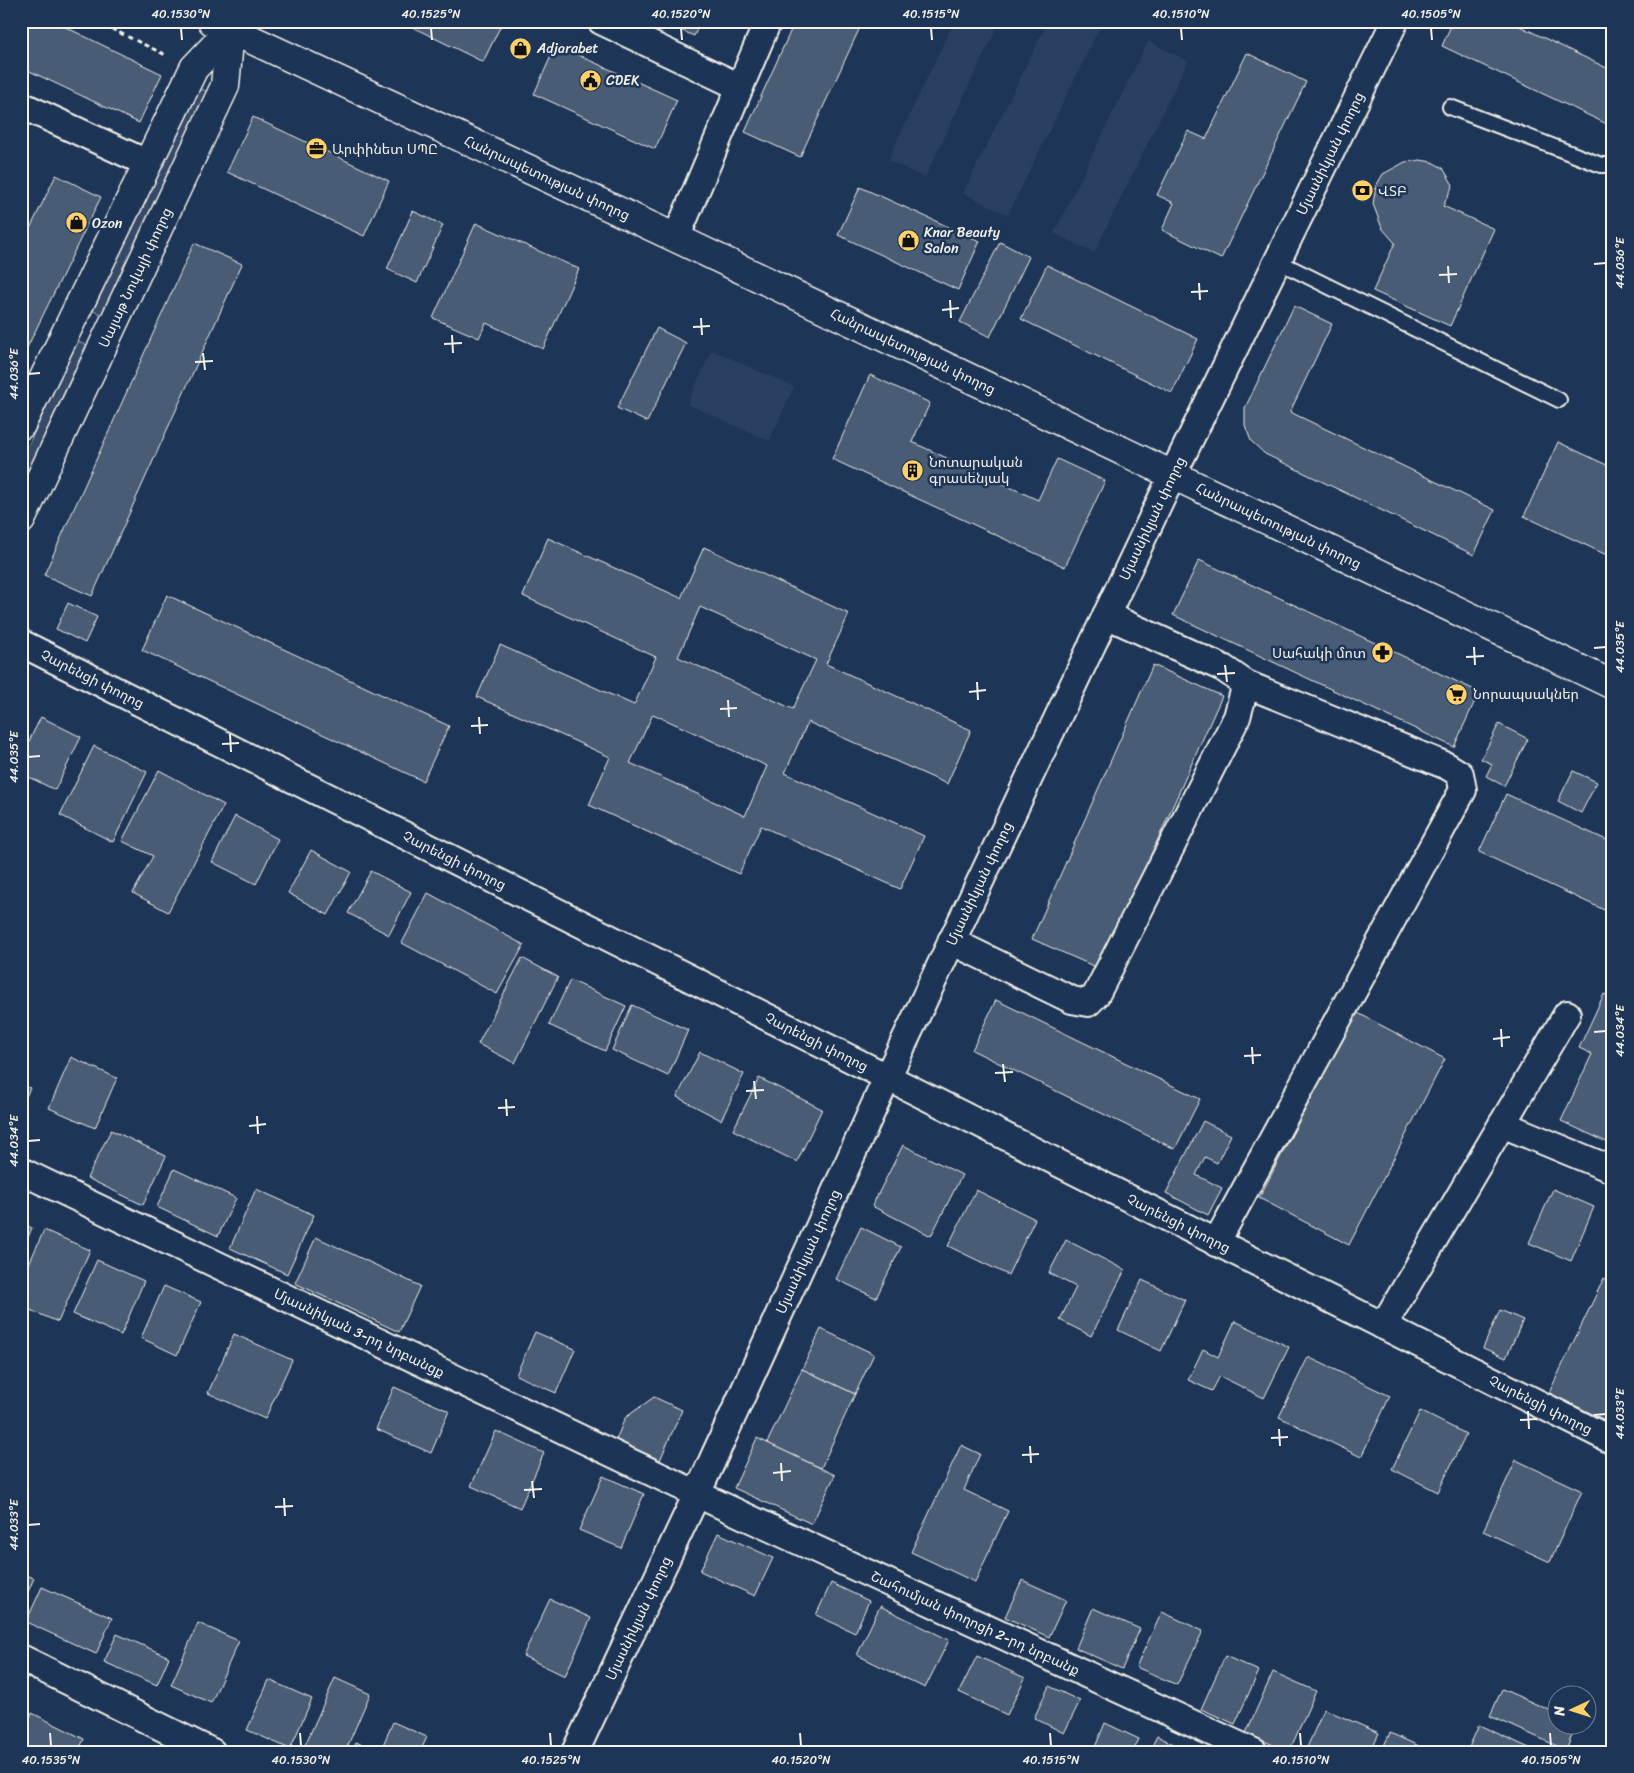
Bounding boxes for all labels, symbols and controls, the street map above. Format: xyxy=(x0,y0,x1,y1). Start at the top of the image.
text: 40.1530°N xyxy=(152,3,211,25)
text: 40.1525°N xyxy=(402,3,461,25)
text: 40.1520°N xyxy=(651,3,711,25)
text: 40.1515°N xyxy=(902,3,960,25)
text: 40.1510°N xyxy=(1152,3,1210,25)
text: 40.1505°N xyxy=(1401,3,1461,25)
shop icon: Adjarabet xyxy=(509,36,533,60)
place label: Adjarabet xyxy=(536,36,598,61)
public building icon: CDEK xyxy=(578,68,602,92)
place label: CDEK xyxy=(606,68,640,93)
street label: Մյասնիկյան փողոց xyxy=(1289,87,1371,220)
street label: Հանրապետության փողոց xyxy=(460,128,634,227)
office icon: Արփինետ ՍՊԸ xyxy=(304,137,328,161)
place label: Արփինետ ՍՊԸ xyxy=(332,137,438,162)
bank icon: ՎՏԲ xyxy=(1350,179,1374,203)
place label: ՎՏԲ xyxy=(1378,179,1407,204)
street label: Սայաթ Նովայի փողոց xyxy=(91,203,179,352)
shop icon: Ozon xyxy=(64,211,88,235)
place label: Ozon xyxy=(92,211,123,236)
place label: Knar Beauty Salon xyxy=(924,220,1001,261)
shop icon: Knar Beauty Salon xyxy=(896,228,920,252)
text: 44.036°E xyxy=(1609,236,1631,289)
street label: Հանրապետության փողոց xyxy=(826,301,1000,401)
text: 44.036°E xyxy=(3,347,25,400)
place label: Նոտարական գրասենյակ xyxy=(929,450,1023,491)
street label: Մյասնիկյան փողոց xyxy=(1112,452,1192,585)
building icon: Նոտարական գրասենյակ xyxy=(901,458,925,482)
street label: Հանրապետության փողոց xyxy=(1192,475,1366,576)
text: 44.035°E xyxy=(1609,620,1631,673)
place label: Սահակի մոտ xyxy=(1272,641,1366,666)
pharmacy icon: Սահակի մոտ xyxy=(1370,641,1394,665)
street label: Չարենցի փողոց xyxy=(36,642,149,715)
supermarket icon: Նորապսակներ xyxy=(1445,682,1469,706)
place label: Նորապսակներ xyxy=(1473,682,1579,707)
text: 44.035°E xyxy=(3,730,25,783)
street label: Մյասնիկյան փողոց xyxy=(939,817,1019,950)
street label: Չարենցի փողոց xyxy=(398,824,511,897)
text: 44.034°E xyxy=(1609,1004,1631,1057)
street label: Չարենցի փողոց xyxy=(760,1005,873,1078)
text: 44.034°E xyxy=(3,1114,25,1167)
street label: Մյասնիկյան փողոց xyxy=(768,1185,847,1318)
street label: Չարենցի փողոց xyxy=(1122,1187,1235,1260)
street label: Մյասնիկյան 3-րդ նրբանցք xyxy=(270,1281,449,1384)
street label: Չարենցի փողոց xyxy=(1484,1368,1597,1441)
text: 44.033°E xyxy=(1609,1387,1631,1440)
text: 44.033°E xyxy=(3,1498,25,1551)
street label: Մյասնիկյան փողոց xyxy=(598,1552,678,1685)
street label: Շահումյան փողոցի 2-րդ նրբանք xyxy=(867,1564,1084,1682)
north arrow xyxy=(1546,1686,1596,1736)
text: N xyxy=(1547,1705,1572,1718)
text: 40.1535°N xyxy=(22,1749,81,1771)
text: 40.1530°N xyxy=(272,1749,331,1771)
text: 40.1525°N xyxy=(522,1749,581,1771)
text: 40.1520°N xyxy=(771,1749,831,1771)
text: 40.1515°N xyxy=(1022,1749,1080,1771)
text: 40.1510°N xyxy=(1272,1749,1330,1771)
text: 40.1505°N xyxy=(1521,1749,1581,1771)

